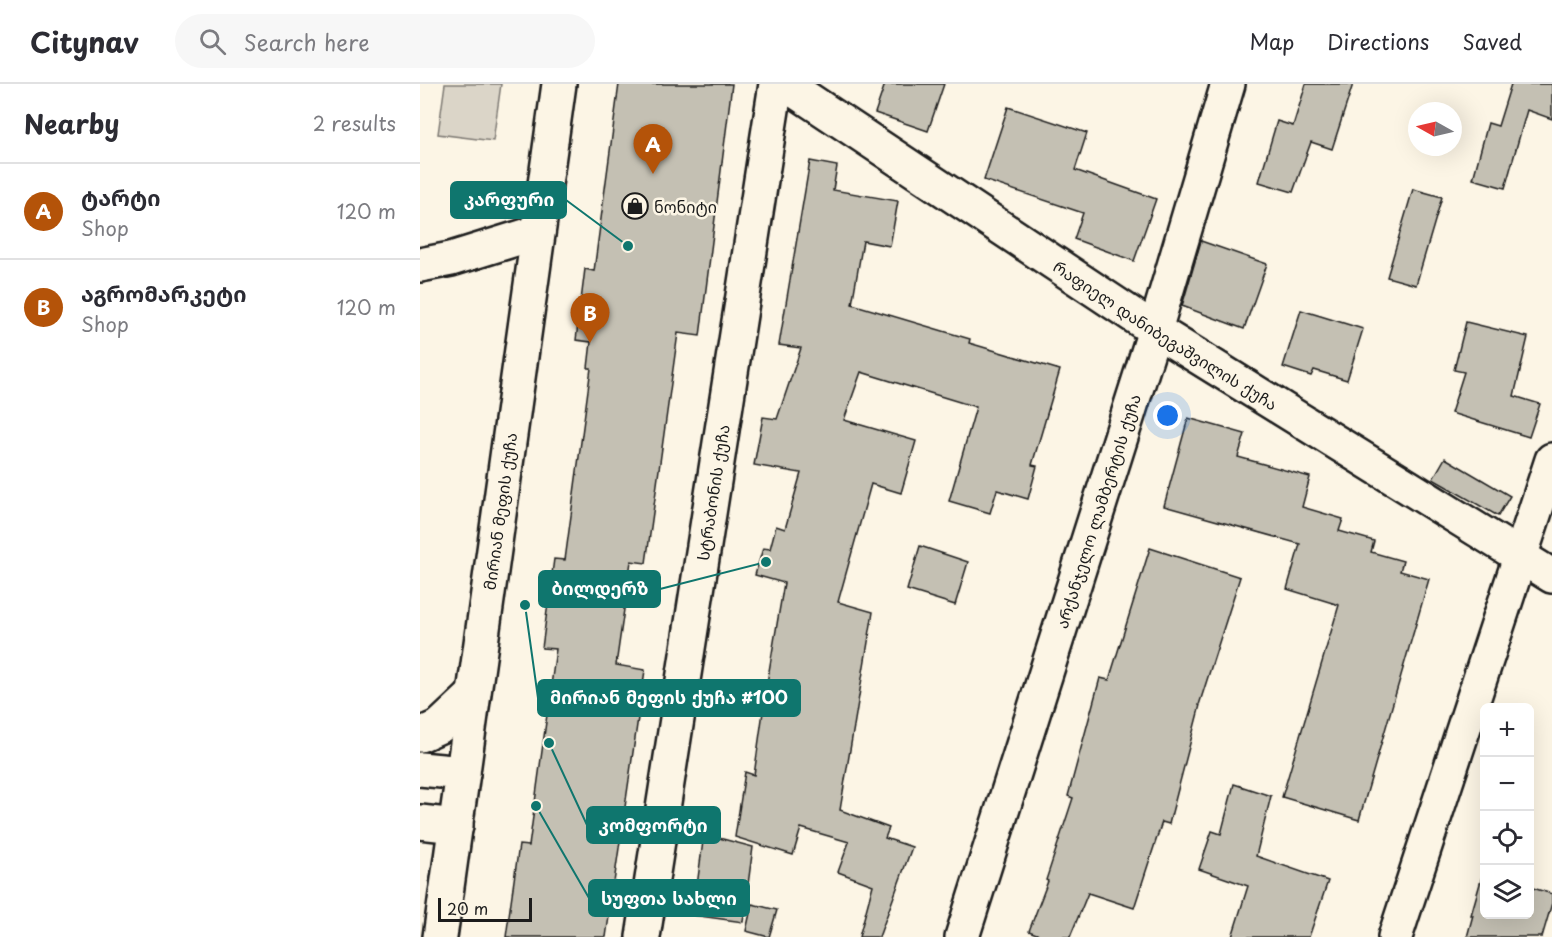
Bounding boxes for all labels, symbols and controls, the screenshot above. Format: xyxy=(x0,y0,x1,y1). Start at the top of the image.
search box xyxy=(175,14,595,68)
text: Citynav xyxy=(30,20,139,63)
icon: search xyxy=(196,25,229,58)
text: Search here xyxy=(244,25,370,58)
text: Map xyxy=(1249,25,1294,57)
text: Directions xyxy=(1327,25,1429,57)
text: Saved xyxy=(1462,25,1522,57)
north arrow xyxy=(1408,102,1462,156)
text: Nearby xyxy=(24,104,119,143)
text: 2 results xyxy=(313,108,396,138)
pin: A xyxy=(634,124,672,174)
text: ტარტი xyxy=(81,180,160,213)
callout: კარფური xyxy=(451,182,566,218)
text: კარფური xyxy=(464,185,554,212)
shop icon: ნონიტი xyxy=(620,191,650,221)
place label: ნონიტი xyxy=(654,194,717,218)
text: A xyxy=(36,196,51,226)
text: 120 m xyxy=(337,196,396,226)
text: Shop xyxy=(81,213,129,243)
street label: რაფიელ დანიბეგაშვილის ქუჩა xyxy=(1049,254,1283,415)
text: აგრომარკეტი xyxy=(81,276,247,309)
text: B xyxy=(37,292,50,322)
text: 120 m xyxy=(337,292,396,322)
pin: B xyxy=(570,294,610,343)
text: Shop xyxy=(81,309,129,339)
street label: არქანჯელო ლამბერტის ქუჩა xyxy=(1049,391,1146,631)
your location xyxy=(1153,401,1182,430)
street label: სტრაბონის ქუჩა xyxy=(690,423,735,562)
street label: მირიან მეფის ქუჩა xyxy=(477,431,522,591)
callout: ბილდერზ xyxy=(539,571,660,607)
text: ბილდერზ xyxy=(552,574,648,601)
callout: მირიან მეფის ქუჩა #100 xyxy=(538,680,800,716)
text: მირიან მეფის ქუჩა #100 xyxy=(550,683,788,710)
map controls xyxy=(1480,703,1534,919)
button: + xyxy=(1480,703,1534,757)
button: − xyxy=(1480,757,1534,811)
callout: კომფორტი xyxy=(587,807,720,843)
text: კომფორტი xyxy=(598,811,708,838)
button: locate xyxy=(1480,811,1534,865)
button: layers xyxy=(1480,865,1534,919)
callout: სუფთა სახლი xyxy=(589,880,749,916)
text: სუფთა სახლი xyxy=(601,884,737,911)
scale bar xyxy=(438,895,532,922)
text: 20 m xyxy=(447,896,488,920)

